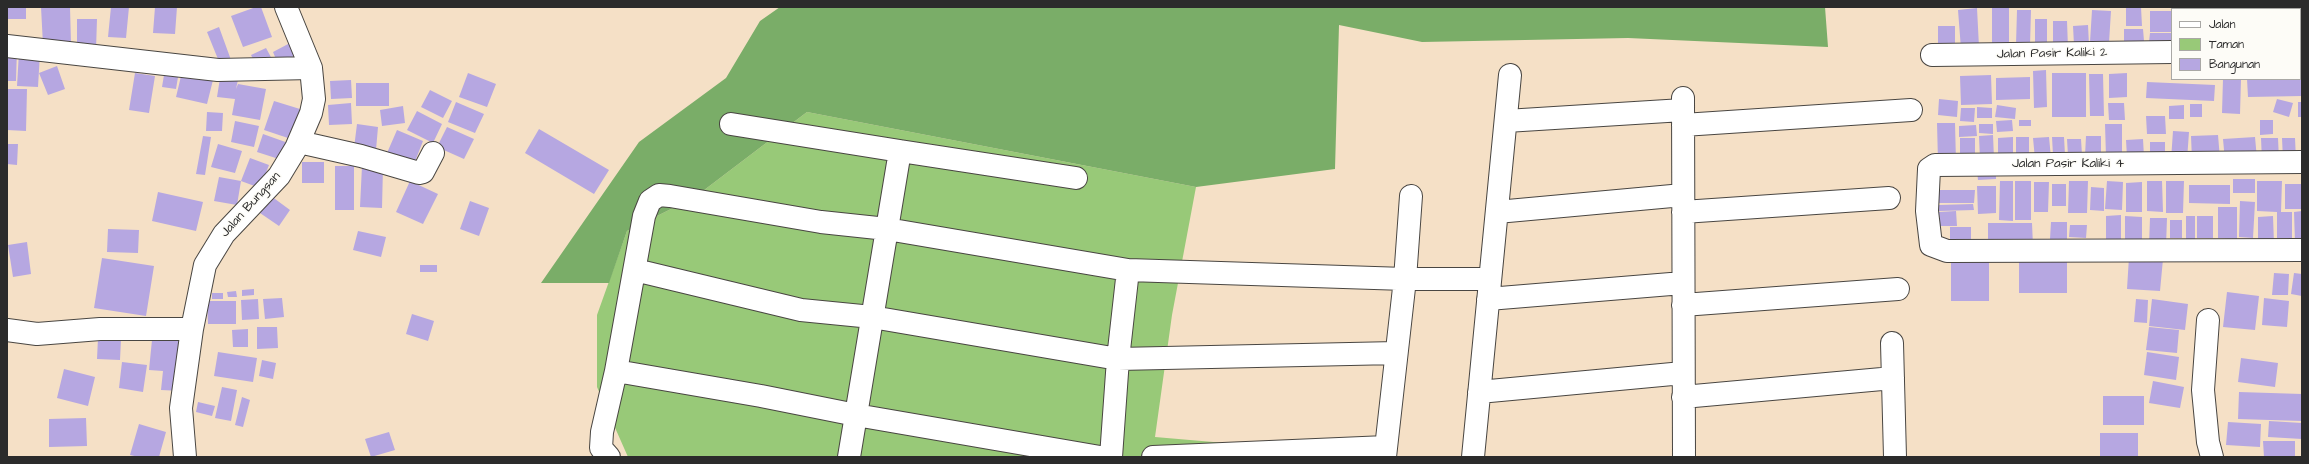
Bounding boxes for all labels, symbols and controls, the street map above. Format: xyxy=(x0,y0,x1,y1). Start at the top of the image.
legend xyxy=(2171,8,2301,80)
text: Jalan xyxy=(2209,16,2235,33)
text: Taman xyxy=(2209,36,2244,53)
street label: Jalan Pasir Kaliki 2 xyxy=(1997,45,2107,63)
text: Bangunan xyxy=(2209,56,2260,73)
street label: Jalan Pasir Kaliki 4 xyxy=(2012,156,2124,172)
street label: Jalan Bungsan xyxy=(218,169,284,241)

